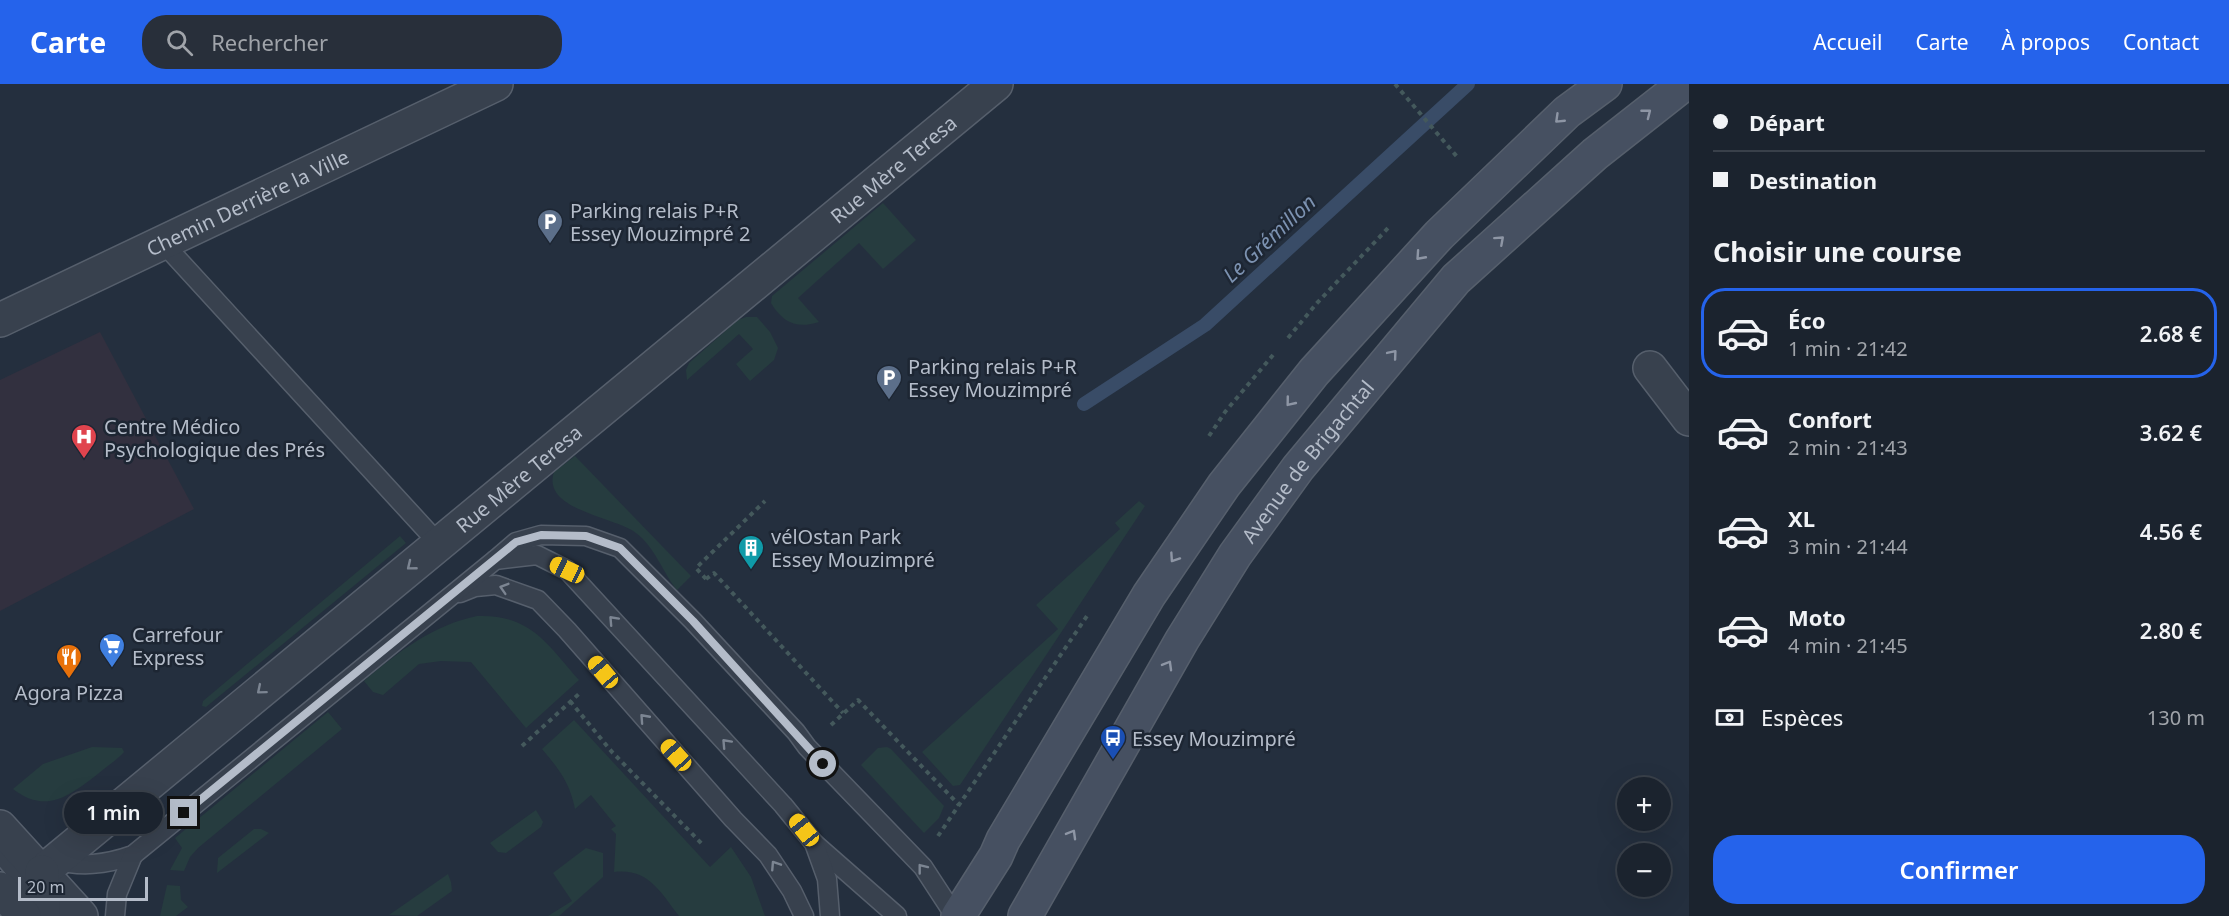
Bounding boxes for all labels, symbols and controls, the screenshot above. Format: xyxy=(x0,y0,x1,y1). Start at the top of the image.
search box xyxy=(142,15,562,69)
text: Carte xyxy=(30,23,106,61)
icon: search xyxy=(163,26,196,59)
text: Rechercher xyxy=(211,27,328,57)
text: Accueil xyxy=(1813,28,1882,56)
text: Carte xyxy=(1915,28,1969,56)
text: À propos xyxy=(2002,28,2090,56)
text: Contact xyxy=(2123,28,2199,56)
text: Départ xyxy=(1749,107,1825,137)
street label: Rue Mère Teresa xyxy=(824,109,962,229)
one-way arrow xyxy=(1641,109,1652,120)
one-way arrow xyxy=(1555,112,1566,123)
street label: Chemin Derrière la Ville xyxy=(142,143,353,262)
text: Destination xyxy=(1749,165,1877,195)
water label: Le Grémillon xyxy=(1217,188,1321,288)
place label: Parking relais P+R Essey Mouzimpré 2 xyxy=(570,197,751,247)
parking icon: Parking relais P+R Essey Mouzimpré 2 xyxy=(535,207,565,245)
text: Choisir une course xyxy=(1713,233,1962,270)
one-way arrow xyxy=(1493,236,1503,247)
one-way arrow xyxy=(1416,249,1427,260)
text: Éco xyxy=(1788,305,1825,335)
icon: car xyxy=(1716,306,1770,360)
text: 2.68 € xyxy=(2140,318,2202,348)
text: 1 min · 21:42 xyxy=(1788,335,1908,362)
one-way arrow xyxy=(1386,350,1397,361)
place label: Parking relais P+R Essey Mouzimpré xyxy=(908,353,1077,403)
parking icon: Parking relais P+R Essey Mouzimpré xyxy=(874,363,904,401)
street label: Avenue de Brigachtal xyxy=(1235,374,1379,548)
one-way arrow xyxy=(1286,395,1297,406)
text: Confort xyxy=(1788,404,1872,434)
icon: car xyxy=(1716,405,1770,459)
place label: Centre Médico Psychologique des Prés xyxy=(104,413,325,463)
text: 3.62 € xyxy=(2140,417,2202,447)
street label: Rue Mère Teresa xyxy=(450,418,587,539)
hospital icon: Centre Médico Psychologique des Prés xyxy=(69,422,99,460)
text: 2 min · 21:43 xyxy=(1788,434,1908,461)
text: XL xyxy=(1788,503,1815,533)
icon: car xyxy=(1716,504,1770,558)
text: 4.56 € xyxy=(2140,516,2202,546)
place label: vélOstan Park Essey Mouzimpré xyxy=(771,523,935,573)
building icon: vélOstan Park Essey Mouzimpré xyxy=(736,533,766,571)
text: 3 min · 21:44 xyxy=(1788,533,1908,560)
one-way arrow xyxy=(1170,551,1181,562)
car xyxy=(547,554,587,586)
one-way arrow xyxy=(407,559,418,570)
one-way arrow xyxy=(499,583,510,595)
text: Moto xyxy=(1788,602,1846,632)
icon: car xyxy=(1716,603,1770,657)
text: 2.80 € xyxy=(2140,615,2202,645)
one-way arrow xyxy=(610,617,621,628)
place label: Carrefour Express xyxy=(132,621,223,671)
supermarket icon: Carrefour Express xyxy=(97,631,127,669)
text: 4 min · 21:45 xyxy=(1788,632,1908,659)
restaurant icon: Agora Pizza xyxy=(54,642,84,680)
car xyxy=(585,652,621,692)
one-way arrow xyxy=(1161,660,1172,671)
place label: Agora Pizza xyxy=(15,679,123,706)
one-way arrow xyxy=(256,683,267,694)
icon: cash xyxy=(1713,701,1746,734)
text: Espèces xyxy=(1761,702,1843,732)
text: 130 m xyxy=(2147,704,2205,731)
one-way arrow xyxy=(640,714,651,725)
bus stop icon: Essey Mouzimpré xyxy=(1098,723,1128,761)
place label: Essey Mouzimpré xyxy=(1132,725,1296,752)
car xyxy=(657,736,695,774)
one-way arrow xyxy=(722,740,733,750)
route start xyxy=(809,750,836,777)
map controls xyxy=(1617,777,1671,897)
button: + xyxy=(1617,777,1671,831)
callout: 1 min xyxy=(64,792,163,834)
text: 1 min xyxy=(86,799,141,826)
route end xyxy=(170,799,197,826)
car xyxy=(786,810,822,850)
one-way arrow xyxy=(1064,830,1076,840)
button: Confirmer xyxy=(1713,835,2205,904)
button: − xyxy=(1617,843,1671,897)
one-way arrow xyxy=(771,861,782,872)
one-way arrow xyxy=(919,864,930,875)
scale bar xyxy=(18,874,148,902)
text: 20 m xyxy=(27,876,64,898)

